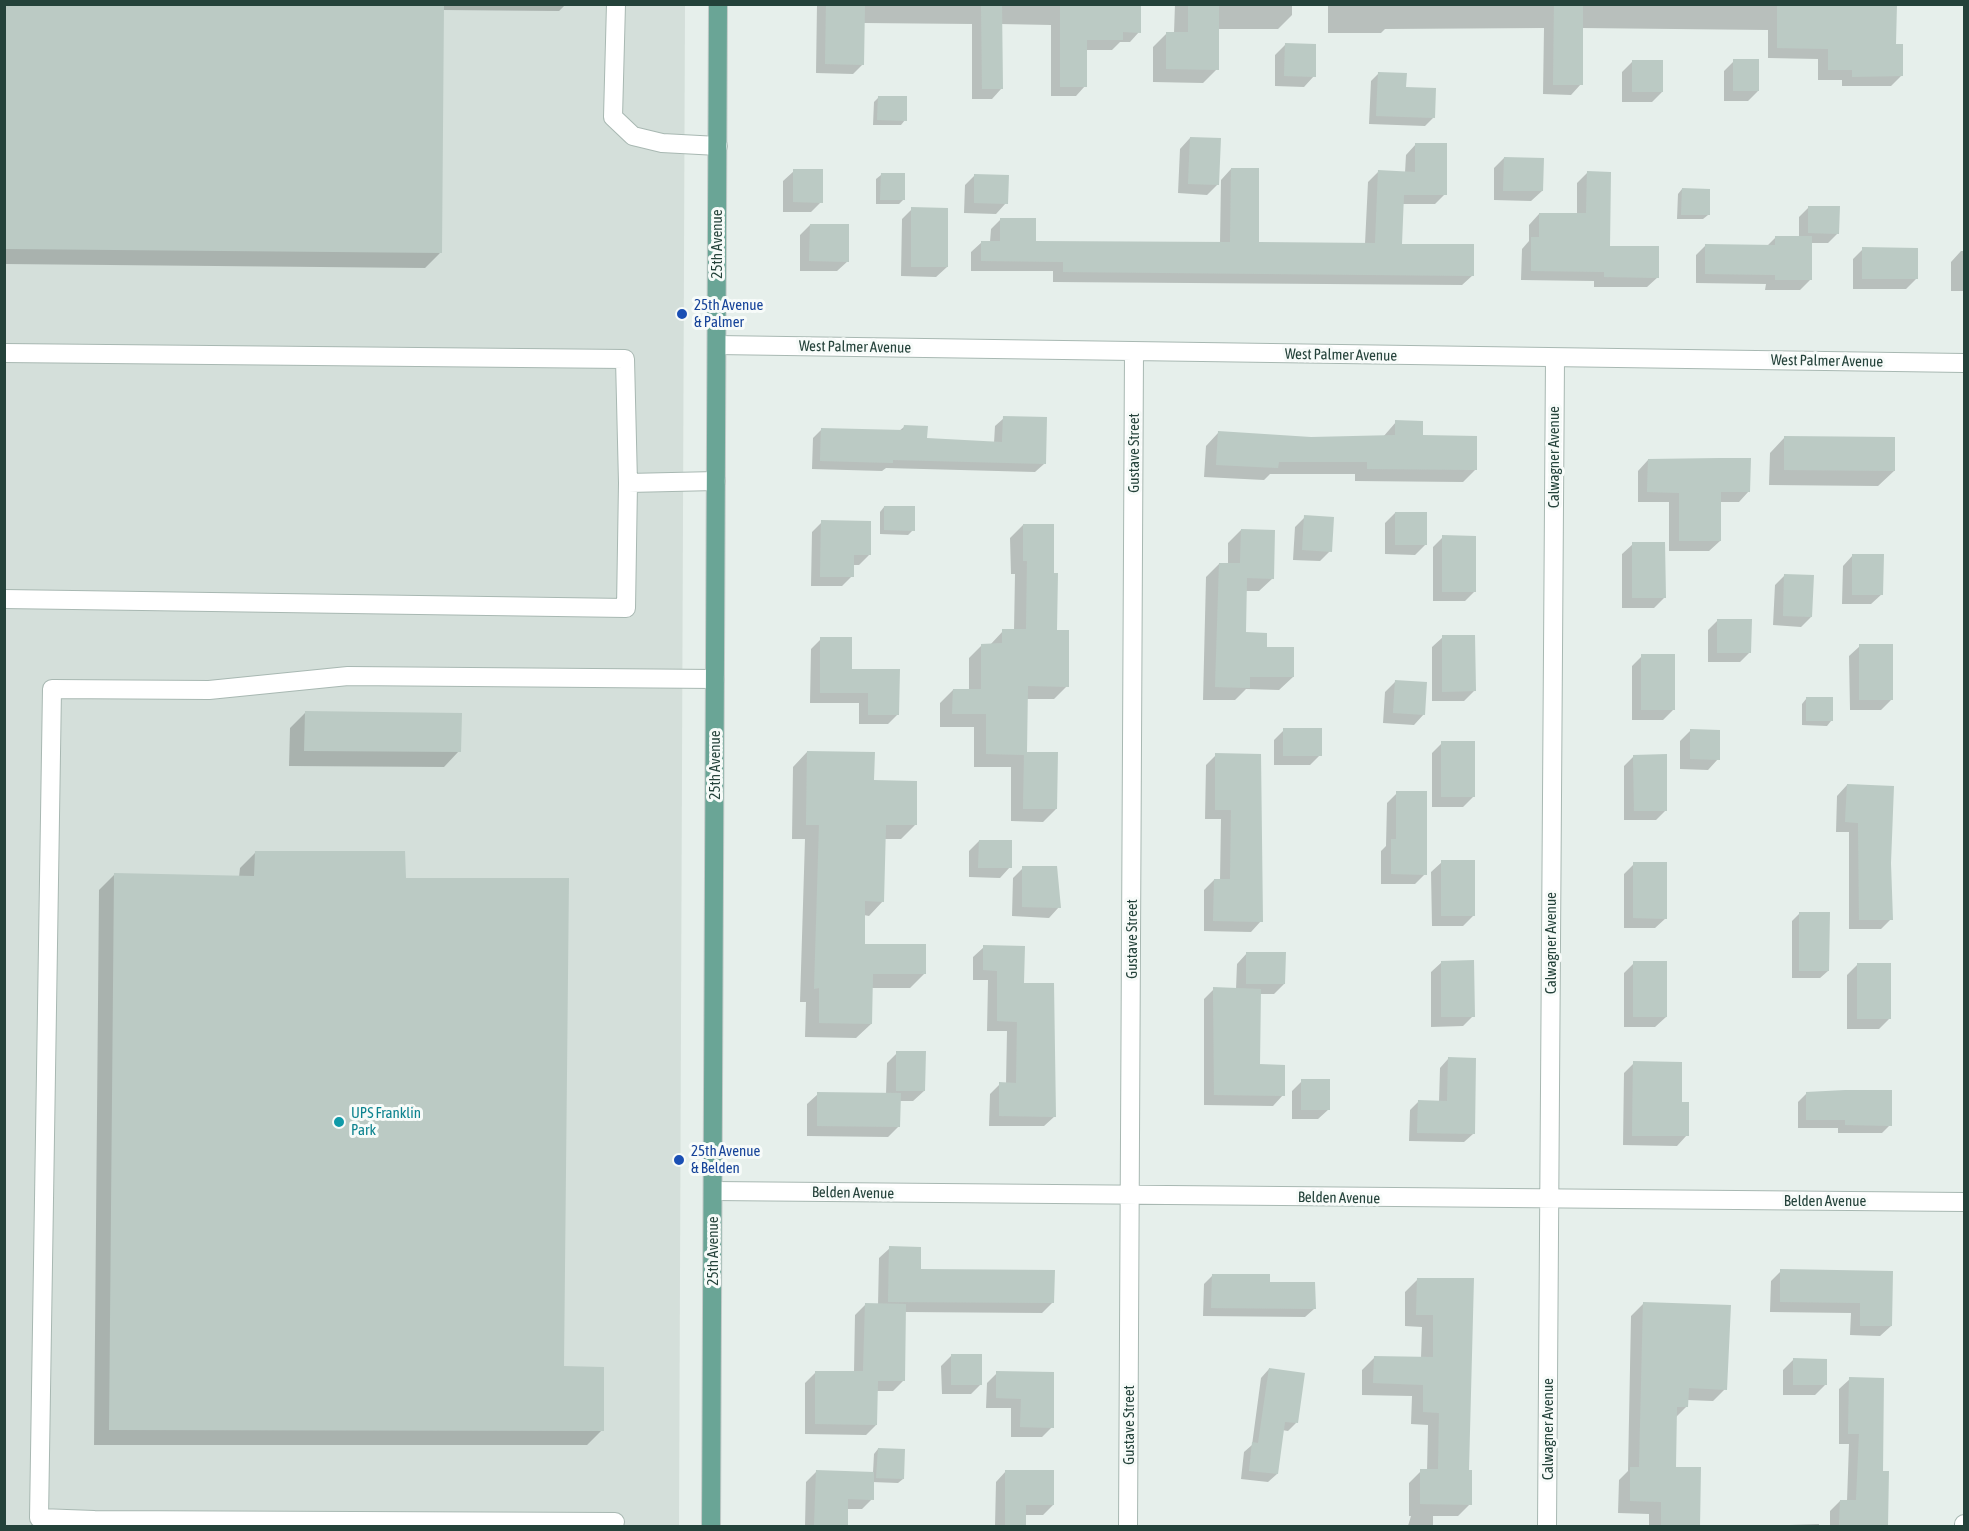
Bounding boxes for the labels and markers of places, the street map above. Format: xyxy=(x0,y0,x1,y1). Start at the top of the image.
place label: 25th Avenue & Palmer xyxy=(694,296,763,331)
marker: 25th Avenue & Palmer xyxy=(675,307,689,321)
place label: UPS Franklin Park xyxy=(351,1104,421,1139)
marker: UPS Franklin Park xyxy=(332,1115,346,1129)
place label: 25th Avenue & Belden xyxy=(691,1142,760,1177)
marker: 25th Avenue & Belden xyxy=(672,1153,686,1167)

